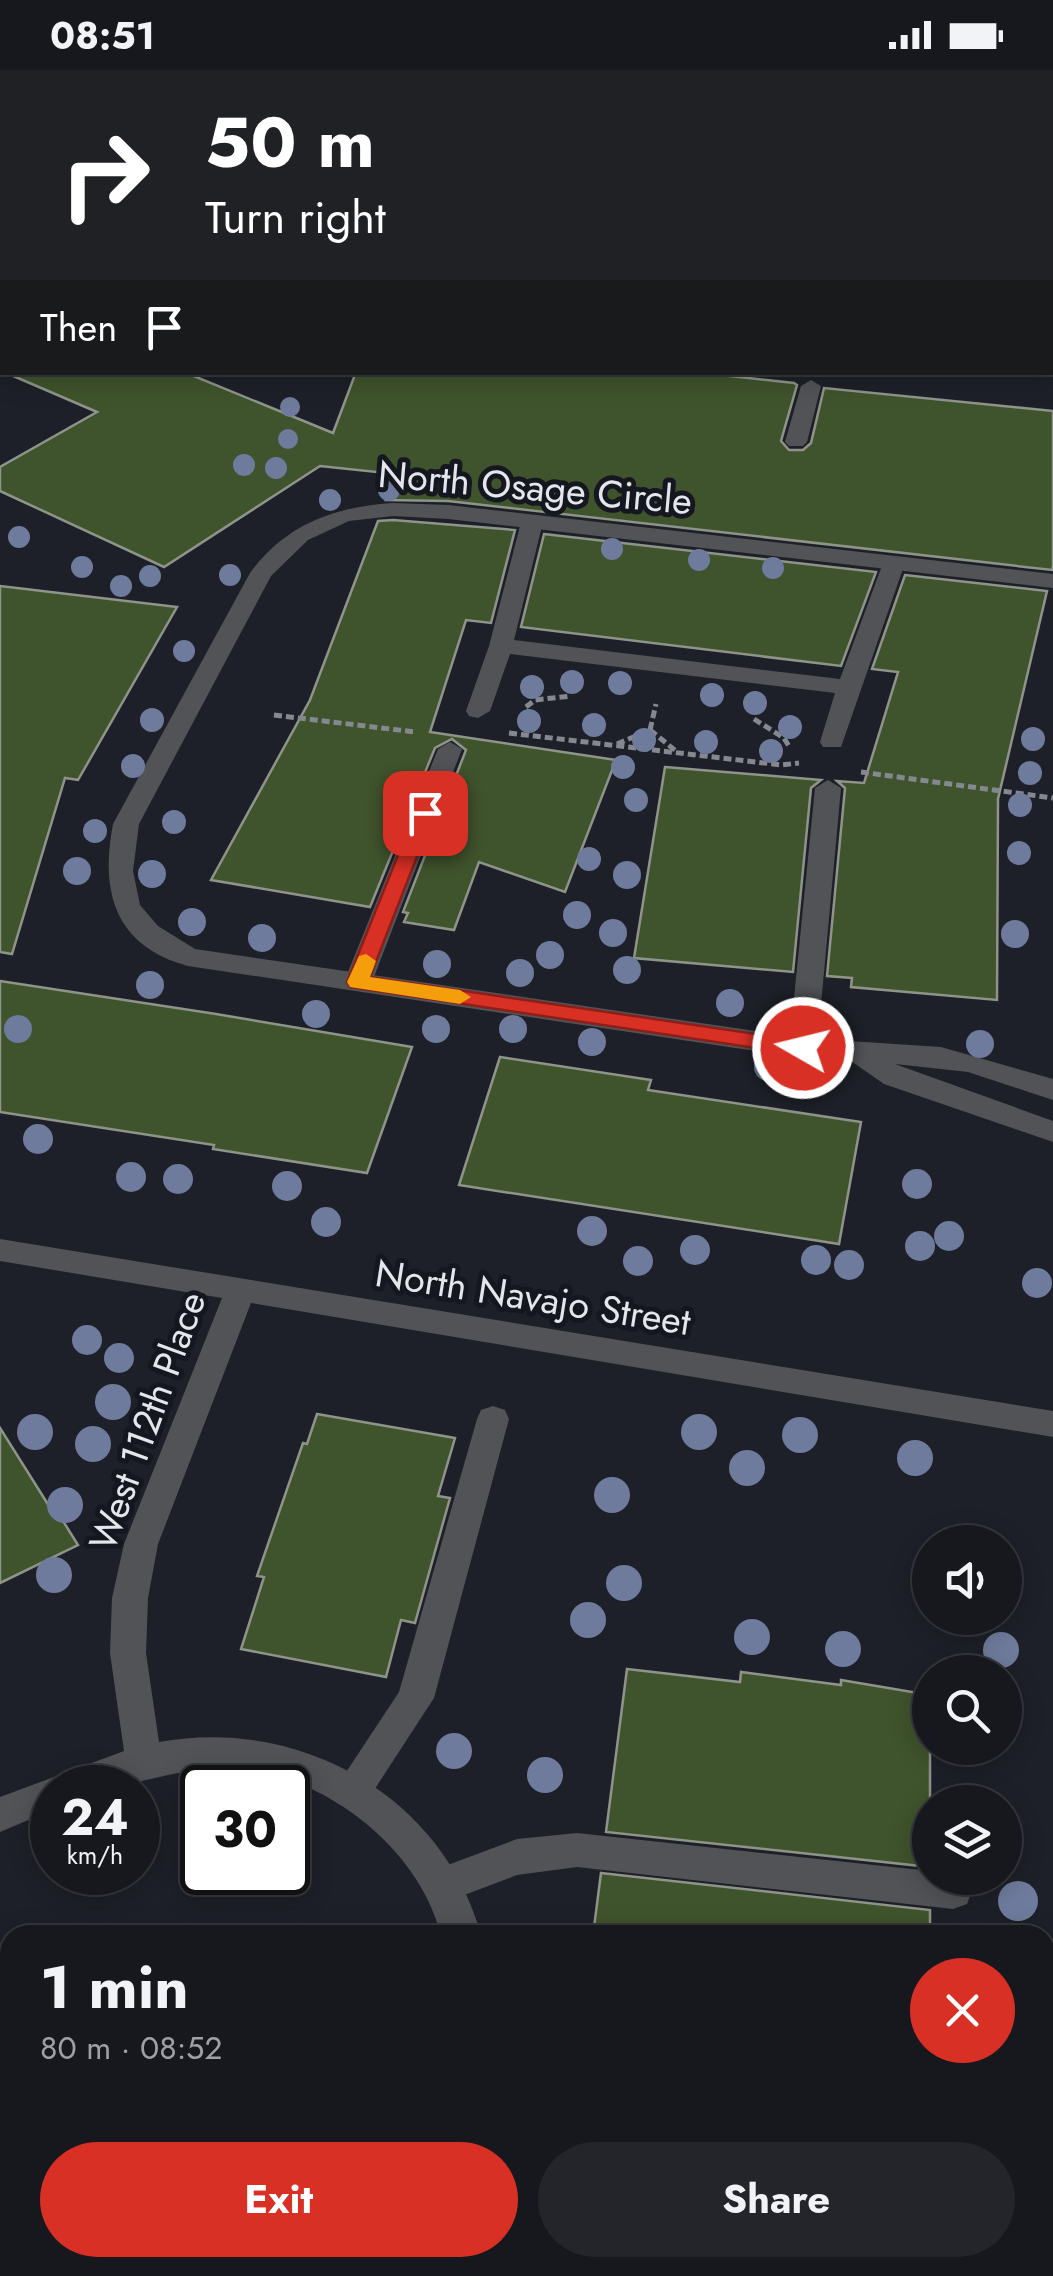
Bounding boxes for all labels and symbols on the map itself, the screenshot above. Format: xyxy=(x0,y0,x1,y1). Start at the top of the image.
street label: North Osage Circle xyxy=(376,446,694,528)
pin xyxy=(383,771,468,856)
position arrow xyxy=(751,996,855,1100)
street label: North Navajo Street xyxy=(371,1245,695,1349)
street label: West 112th Place xyxy=(75,1284,219,1558)
speed limit sign: 30 xyxy=(180,1765,310,1895)

